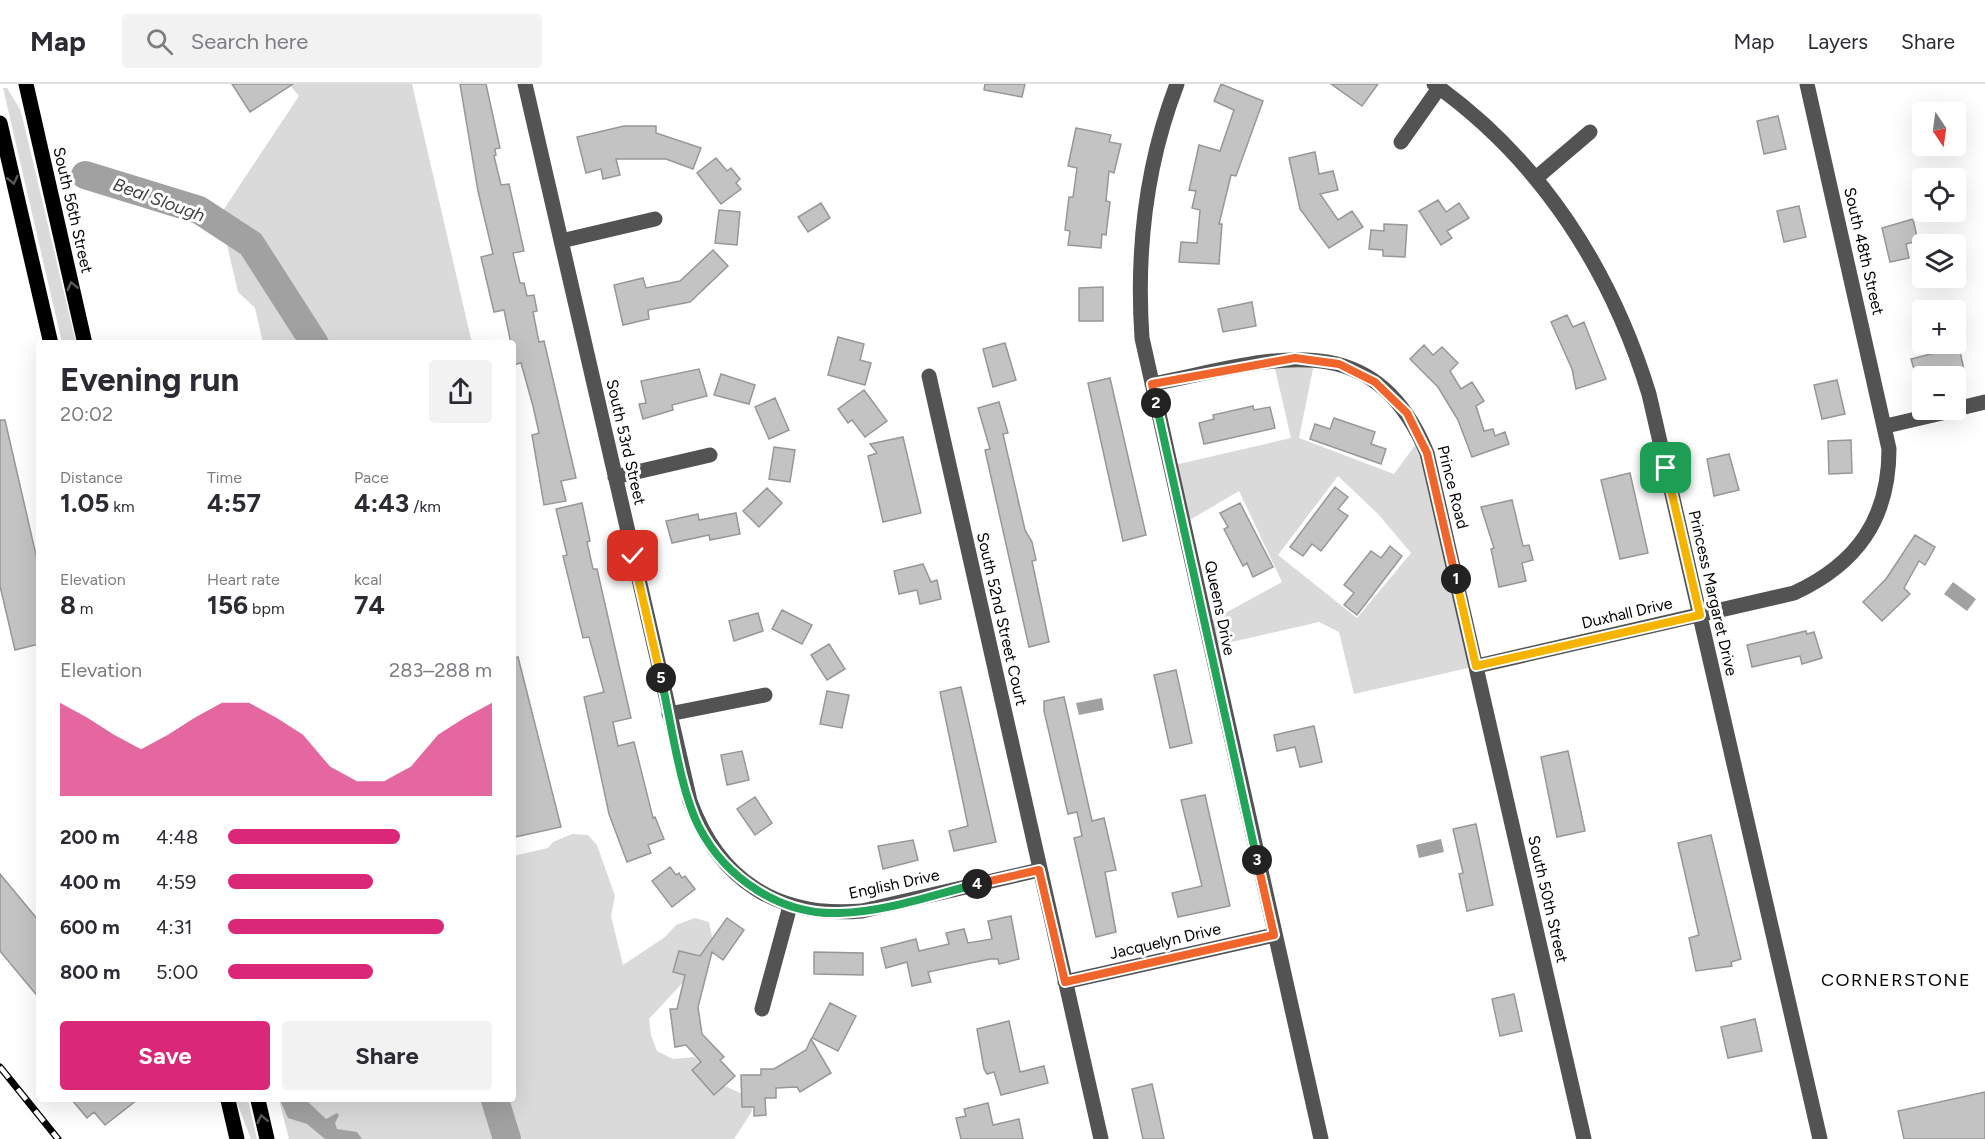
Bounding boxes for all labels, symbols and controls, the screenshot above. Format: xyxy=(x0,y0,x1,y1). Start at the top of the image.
search box xyxy=(122,14,542,68)
text: Map xyxy=(30,24,86,58)
icon: search xyxy=(143,25,176,58)
text: Search here xyxy=(191,28,308,55)
text: Map xyxy=(1734,29,1774,54)
text: Layers xyxy=(1807,29,1868,54)
text: Share xyxy=(1901,29,1955,54)
north arrow xyxy=(1912,102,1966,156)
map controls xyxy=(1912,102,1966,420)
street label: South 56th Street xyxy=(49,145,97,275)
button: locate xyxy=(1912,168,1966,222)
water label: Beal Slough xyxy=(110,173,208,227)
one-way arrow xyxy=(6,175,19,185)
street label: South 48th Street xyxy=(1840,185,1888,317)
button: layers xyxy=(1912,234,1966,288)
one-way arrow xyxy=(67,282,80,292)
button: + xyxy=(1912,300,1966,354)
text: Evening run xyxy=(60,360,239,399)
button: share xyxy=(429,360,492,423)
button: − xyxy=(1912,366,1966,420)
street label: South 53rd Street xyxy=(602,377,650,507)
pin: 2 xyxy=(1141,388,1171,418)
text: 2 xyxy=(1151,393,1161,412)
text: 20:02 xyxy=(60,402,113,426)
pin xyxy=(1640,442,1691,493)
street label: Prince Road xyxy=(1433,443,1473,531)
icon: arrive xyxy=(1649,451,1682,484)
text: Distance xyxy=(60,468,123,487)
text: Time xyxy=(207,468,242,487)
text: Pace xyxy=(354,468,389,487)
text: 1.05 xyxy=(60,487,109,519)
text: 4:57 xyxy=(207,487,261,519)
text: 4:43 xyxy=(354,487,409,519)
text: km xyxy=(109,497,135,516)
text: /km xyxy=(409,497,441,516)
street label: Princess Margaret Drive xyxy=(1685,508,1741,678)
pin xyxy=(607,530,658,581)
street label: South 52nd Street Court xyxy=(973,530,1031,708)
icon: check xyxy=(616,539,649,572)
street label: Queens Drive xyxy=(1201,559,1239,657)
pin: 1 xyxy=(1441,564,1471,594)
text: 1 xyxy=(1453,569,1459,588)
text: Elevation xyxy=(60,570,126,589)
text: Heart rate xyxy=(207,570,280,589)
text: kcal xyxy=(354,570,382,589)
text: 8 xyxy=(60,589,76,621)
text: 156 xyxy=(207,589,248,621)
text: 74 xyxy=(354,589,385,621)
street label: Duxhall Drive xyxy=(1580,593,1675,633)
text: m xyxy=(76,599,94,618)
text: bpm xyxy=(248,599,285,618)
text: Elevation xyxy=(60,658,142,682)
text: 283–288 m xyxy=(389,658,492,682)
pin: 5 xyxy=(646,663,676,693)
text: 5 xyxy=(656,668,666,687)
text: 200 m xyxy=(60,825,120,849)
text: 4:48 xyxy=(156,825,198,849)
street label: South 50th Street xyxy=(1524,833,1572,965)
pin: 3 xyxy=(1242,845,1272,875)
text: 3 xyxy=(1253,850,1261,869)
street label: English Drive xyxy=(847,865,941,903)
pin: 4 xyxy=(962,869,992,899)
text: 400 m xyxy=(60,870,121,894)
text: 4:59 xyxy=(156,870,196,894)
text: 4 xyxy=(972,874,982,893)
text: 600 m xyxy=(60,915,120,939)
text: 4:31 xyxy=(156,915,193,939)
street label: Jacquelyn Drive xyxy=(1107,919,1223,963)
text: 800 m xyxy=(60,960,120,984)
text: 5:00 xyxy=(156,960,198,984)
district label: CORNERSTONE xyxy=(1821,969,1971,991)
button: Save xyxy=(60,1021,270,1090)
button: Share xyxy=(282,1021,492,1090)
one-way arrow xyxy=(257,1114,270,1124)

